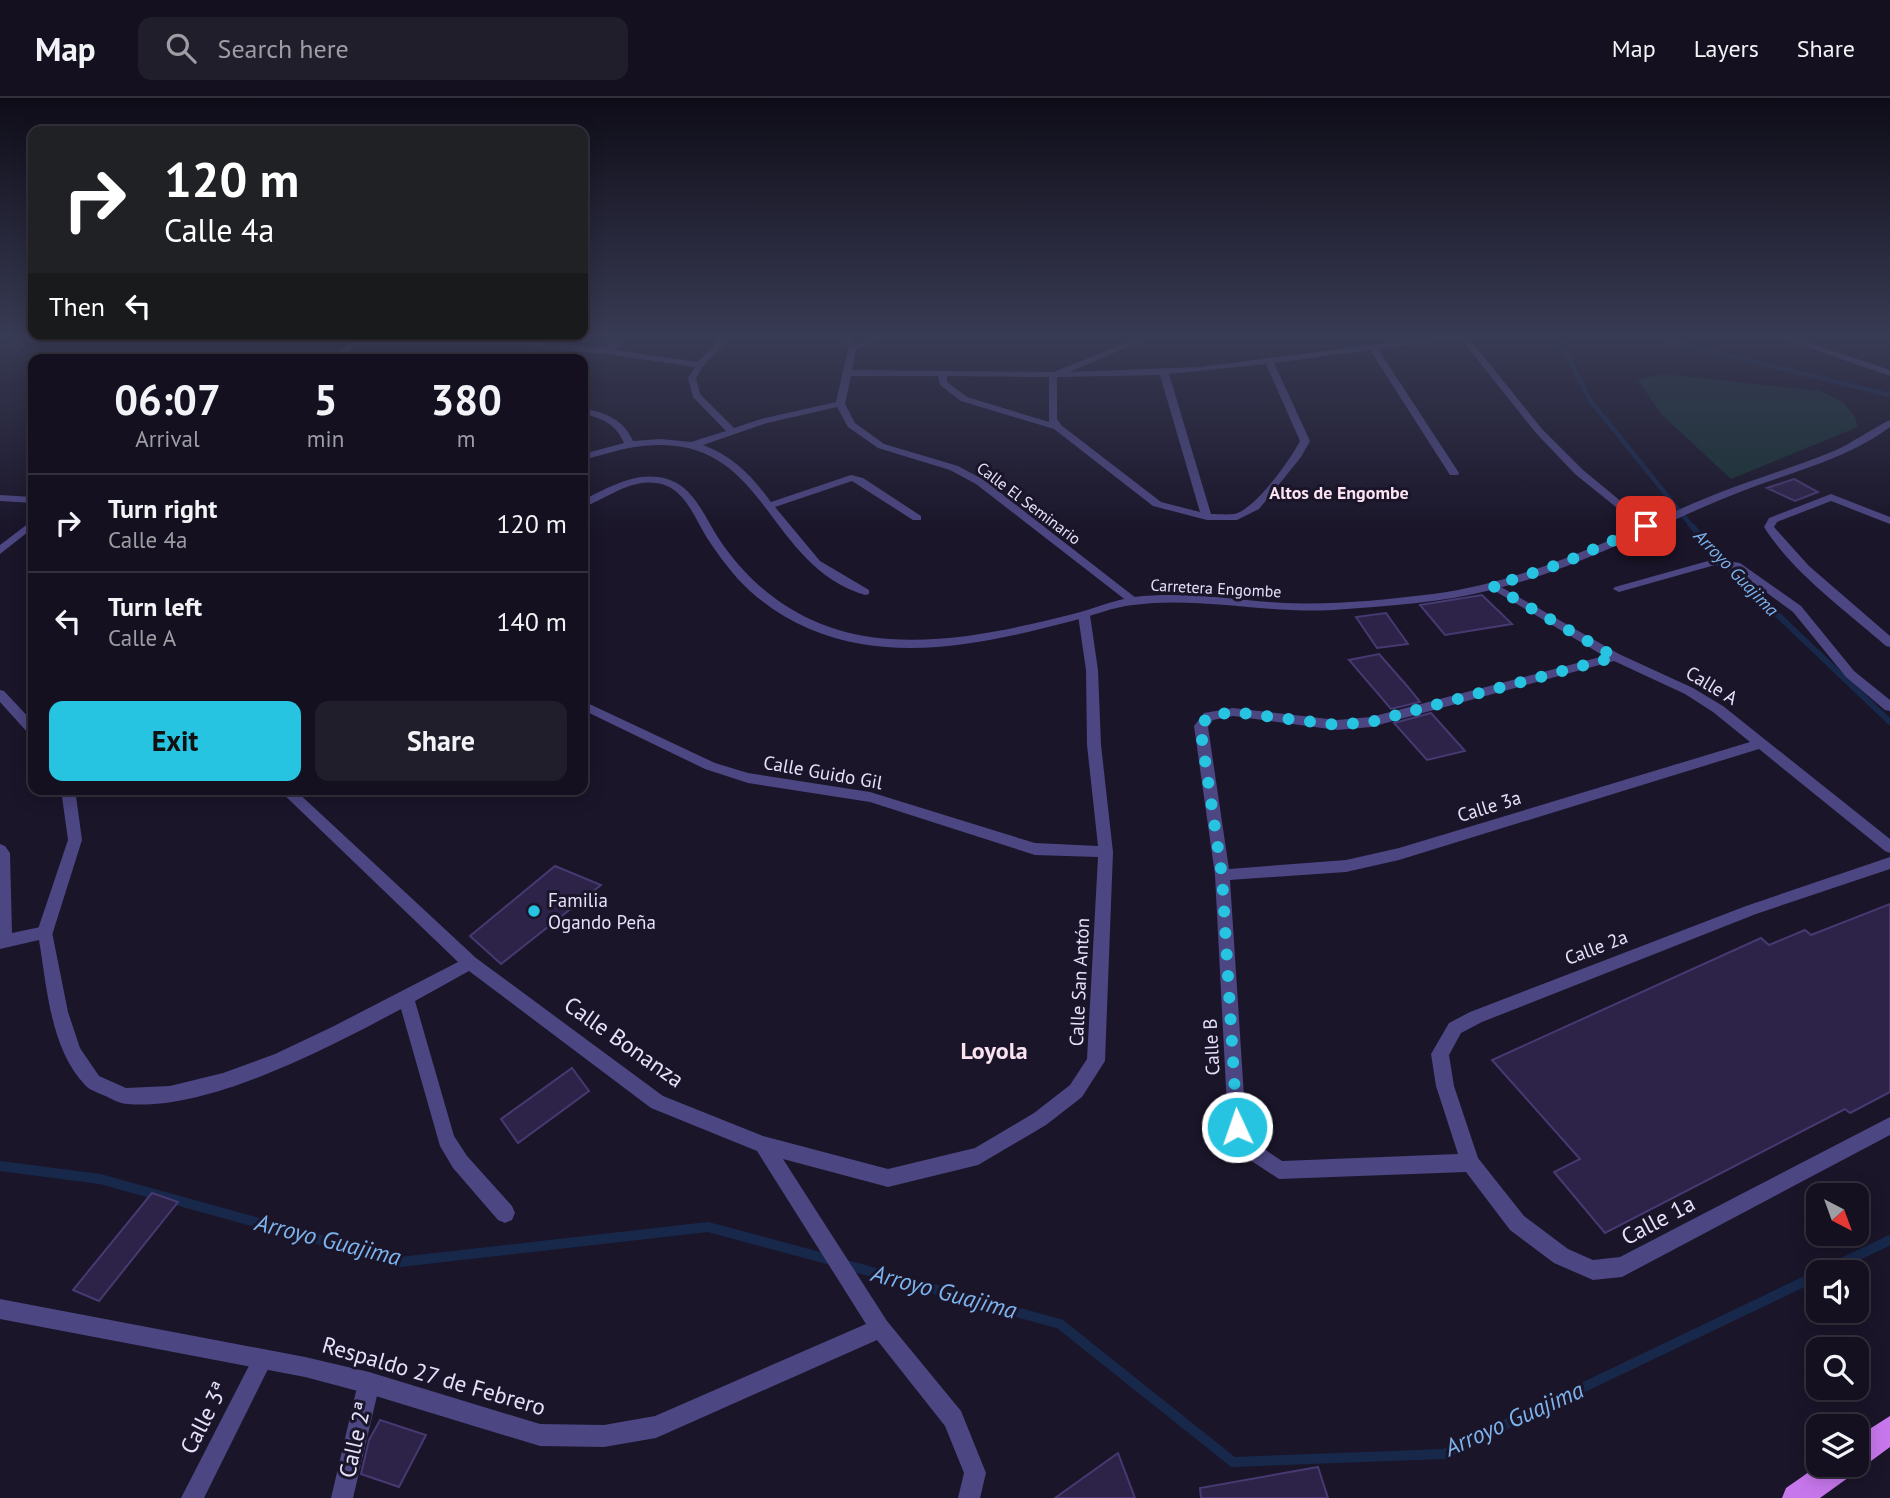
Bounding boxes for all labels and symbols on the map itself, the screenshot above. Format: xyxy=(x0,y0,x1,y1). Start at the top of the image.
street label: Calle El Seminario xyxy=(973,457,1085,549)
district label: Altos de Engombe xyxy=(1269,481,1409,504)
pin xyxy=(1616,496,1676,556)
water label: Arroyo Guajima xyxy=(1689,524,1784,621)
street label: Carretera Engombe xyxy=(1150,575,1282,601)
street label: Calle A xyxy=(1682,660,1742,710)
street label: Calle Guido Gil xyxy=(762,750,885,794)
street label: Calle 3a xyxy=(1454,785,1524,827)
place label: Familia Ogando Peña xyxy=(548,888,656,934)
marker: Familia Ogando Peña xyxy=(526,903,542,919)
street label: Calle San Antón xyxy=(1064,917,1094,1047)
street label: Calle 2a xyxy=(1561,924,1631,970)
street label: Calle Bonanza xyxy=(559,990,690,1093)
street label: Calle B xyxy=(1198,1018,1224,1076)
district label: Loyola xyxy=(960,1035,1028,1066)
position arrow xyxy=(1200,1090,1274,1164)
north arrow xyxy=(1806,1183,1869,1246)
street label: Calle 1a xyxy=(1616,1188,1700,1251)
water label: Arroyo Guajima xyxy=(251,1206,405,1273)
water label: Arroyo Guajima xyxy=(867,1257,1020,1326)
street label: Respaldo 27 de Febrero xyxy=(319,1330,549,1421)
water label: Arroyo Guajima xyxy=(1438,1374,1588,1463)
street label: Calle 3ª xyxy=(173,1377,234,1459)
street label: Calle 2ª xyxy=(332,1399,377,1481)

